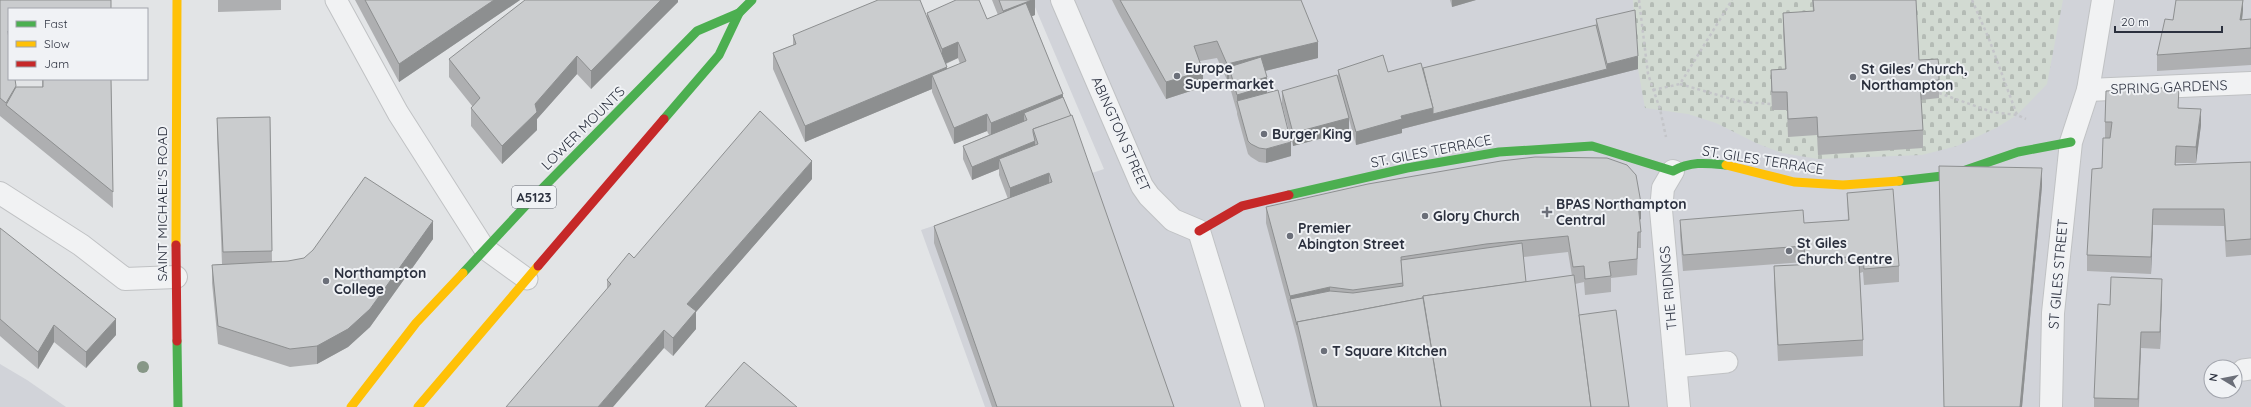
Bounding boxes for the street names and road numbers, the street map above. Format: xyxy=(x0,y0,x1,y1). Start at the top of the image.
street label: ABINGTON STREET xyxy=(1088,74,1154,194)
street label: SPRING GARDENS xyxy=(2110,76,2228,98)
street label: LOWER MOUNTS xyxy=(537,82,629,174)
street label: SAINT MICHAEL'S ROAD xyxy=(153,126,171,282)
street label: ST. GILES TERRACE xyxy=(1369,130,1493,172)
street label: ST. GILES TERRACE xyxy=(1701,142,1825,179)
road number: A5123 xyxy=(512,186,556,208)
street label: ST GILES STREET xyxy=(2044,218,2072,330)
street label: THE RIDINGS xyxy=(1655,245,1681,331)

